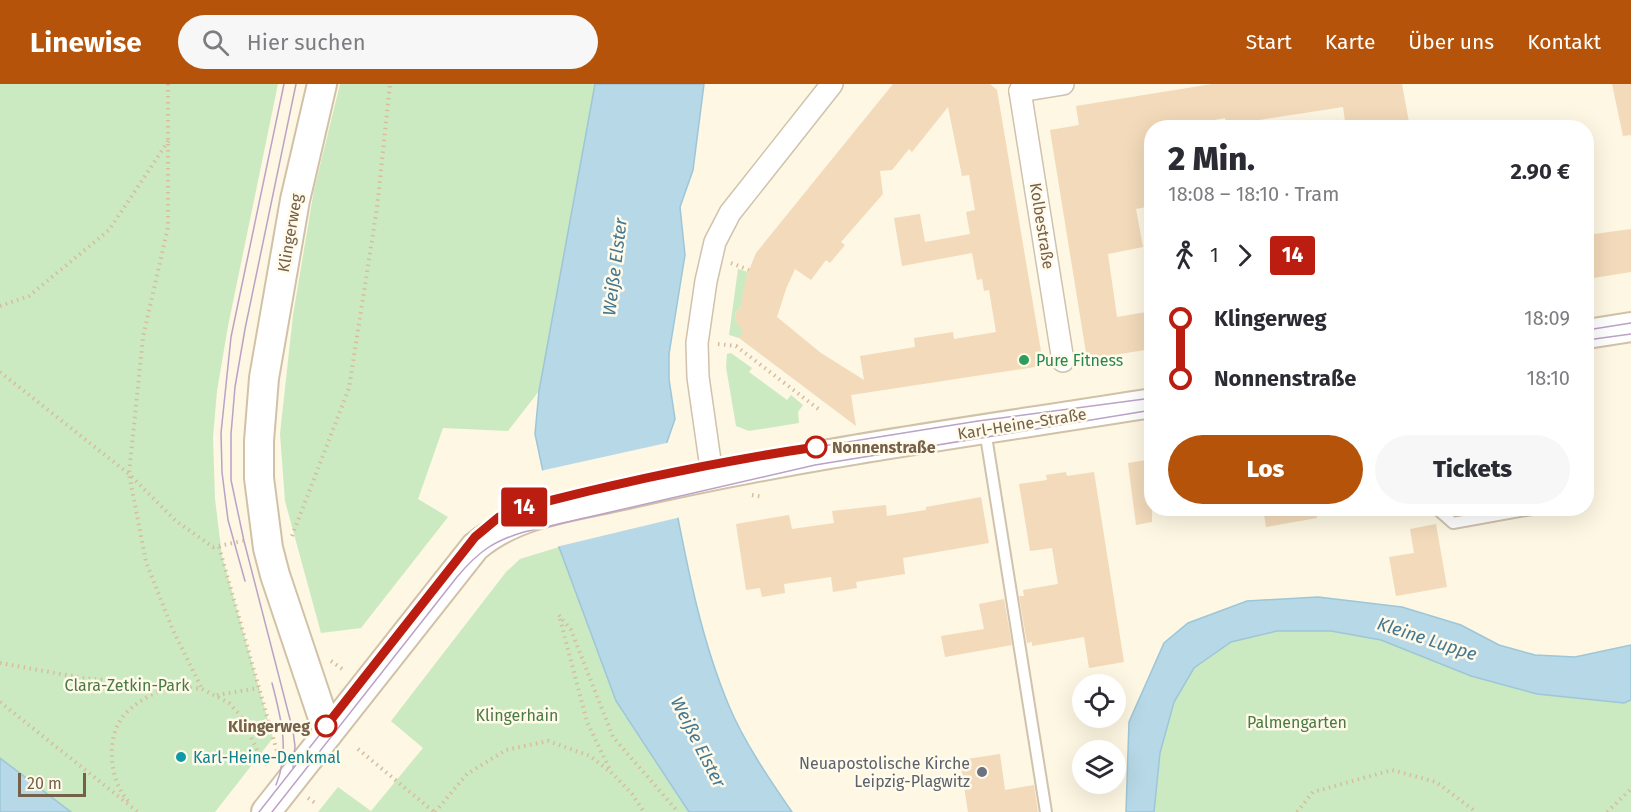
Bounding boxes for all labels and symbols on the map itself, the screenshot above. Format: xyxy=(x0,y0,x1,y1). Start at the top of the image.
street label: Kolbestraße xyxy=(1026,181,1058,271)
street label: Klingerweg xyxy=(274,192,306,274)
water label: Weiße Elster xyxy=(598,216,632,317)
place label: Pure Fitness xyxy=(1036,351,1123,370)
marker: Pure Fitness xyxy=(1017,353,1031,367)
street label: Karl-Heine-Straße xyxy=(956,404,1088,444)
marker: Nonnenstraße xyxy=(805,436,827,458)
place label: Nonnenstraße xyxy=(832,438,936,457)
line badge: 14 xyxy=(497,488,551,526)
water label: Kleine Luppe xyxy=(1374,613,1480,665)
park label: Clara-Zetkin-Park xyxy=(65,676,190,695)
water label: Weiße Elster xyxy=(666,693,731,792)
park label: Klingerhain xyxy=(476,706,558,725)
park label: Palmengarten xyxy=(1247,713,1347,732)
marker: Klingerweg xyxy=(315,715,337,737)
place label: Klingerweg xyxy=(228,717,310,736)
place label: Karl-Heine-Denkmal xyxy=(193,748,341,767)
marker: Karl-Heine-Denkmal xyxy=(174,750,188,764)
place label: Neuapostolische Kirche Leipzig-Plagwitz xyxy=(799,754,970,791)
marker: Neuapostolische Kirche Leipzig-Plagwitz xyxy=(975,765,989,779)
scale bar xyxy=(18,770,86,798)

